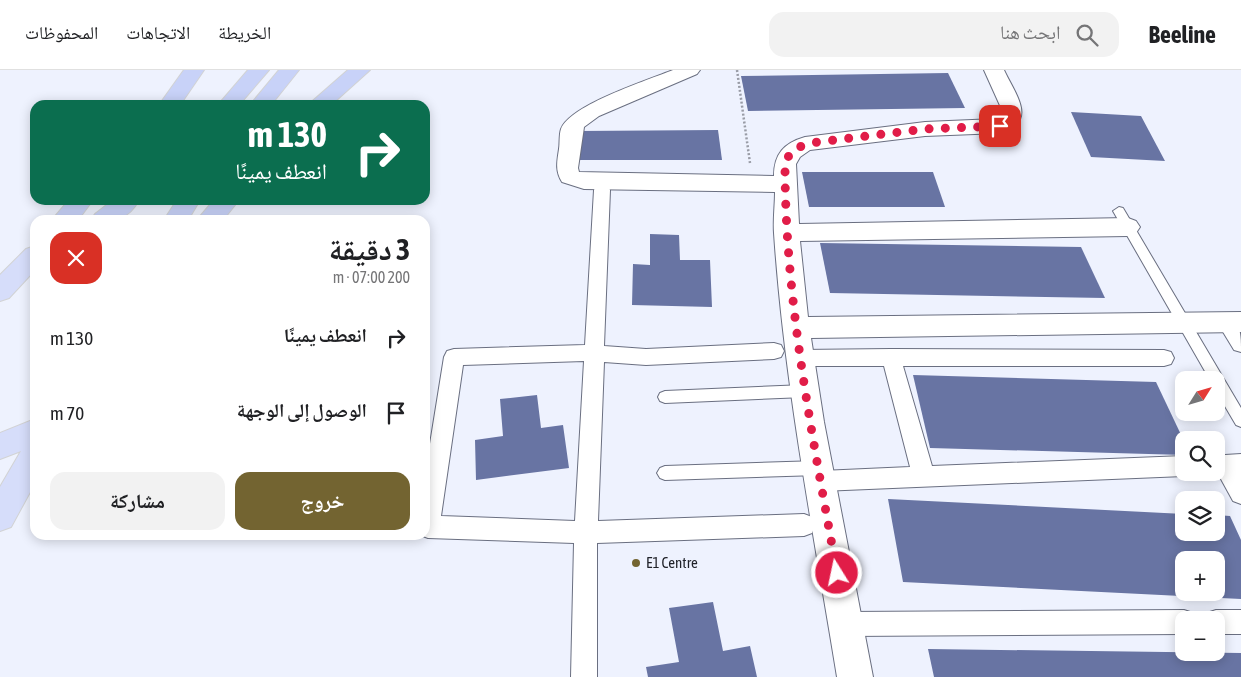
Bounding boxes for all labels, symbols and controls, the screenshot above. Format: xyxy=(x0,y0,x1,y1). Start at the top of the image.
search box xyxy=(769,12,1119,57)
text: ابحث هنا xyxy=(1000,21,1061,43)
icon: search xyxy=(1073,21,1101,49)
text: Beeline xyxy=(1149,21,1216,48)
text: المحفوظات xyxy=(25,22,98,43)
text: الاتجاهات xyxy=(126,22,190,43)
text: الخريطة xyxy=(218,22,271,43)
pin xyxy=(979,105,1021,147)
icon: arrive xyxy=(986,112,1014,140)
text: 130 m xyxy=(248,114,327,154)
icon: right xyxy=(345,120,410,185)
text: انعطف يمينًا xyxy=(235,158,327,184)
button: close xyxy=(50,232,102,284)
text: 3 دقيقة xyxy=(329,232,410,266)
text: 200 m · 07:00 xyxy=(333,268,410,286)
text: انعطف يمينًا xyxy=(284,324,367,346)
icon: right xyxy=(382,324,410,352)
text: 130 m xyxy=(50,327,93,349)
north arrow xyxy=(1175,371,1225,421)
map controls xyxy=(1175,371,1225,661)
text: الوصول إلى الوجهة xyxy=(237,399,367,421)
icon: arrive xyxy=(382,399,410,427)
text: 70 m xyxy=(50,402,84,424)
button: search xyxy=(1175,431,1225,481)
button: مشاركة xyxy=(50,472,225,530)
button: خروج xyxy=(235,472,410,530)
button: layers xyxy=(1175,491,1225,541)
position arrow xyxy=(810,546,862,598)
button: + xyxy=(1175,551,1225,601)
place label: E1 Centre xyxy=(646,554,698,571)
marker: E1 Centre xyxy=(630,557,642,569)
button: − xyxy=(1175,611,1225,661)

